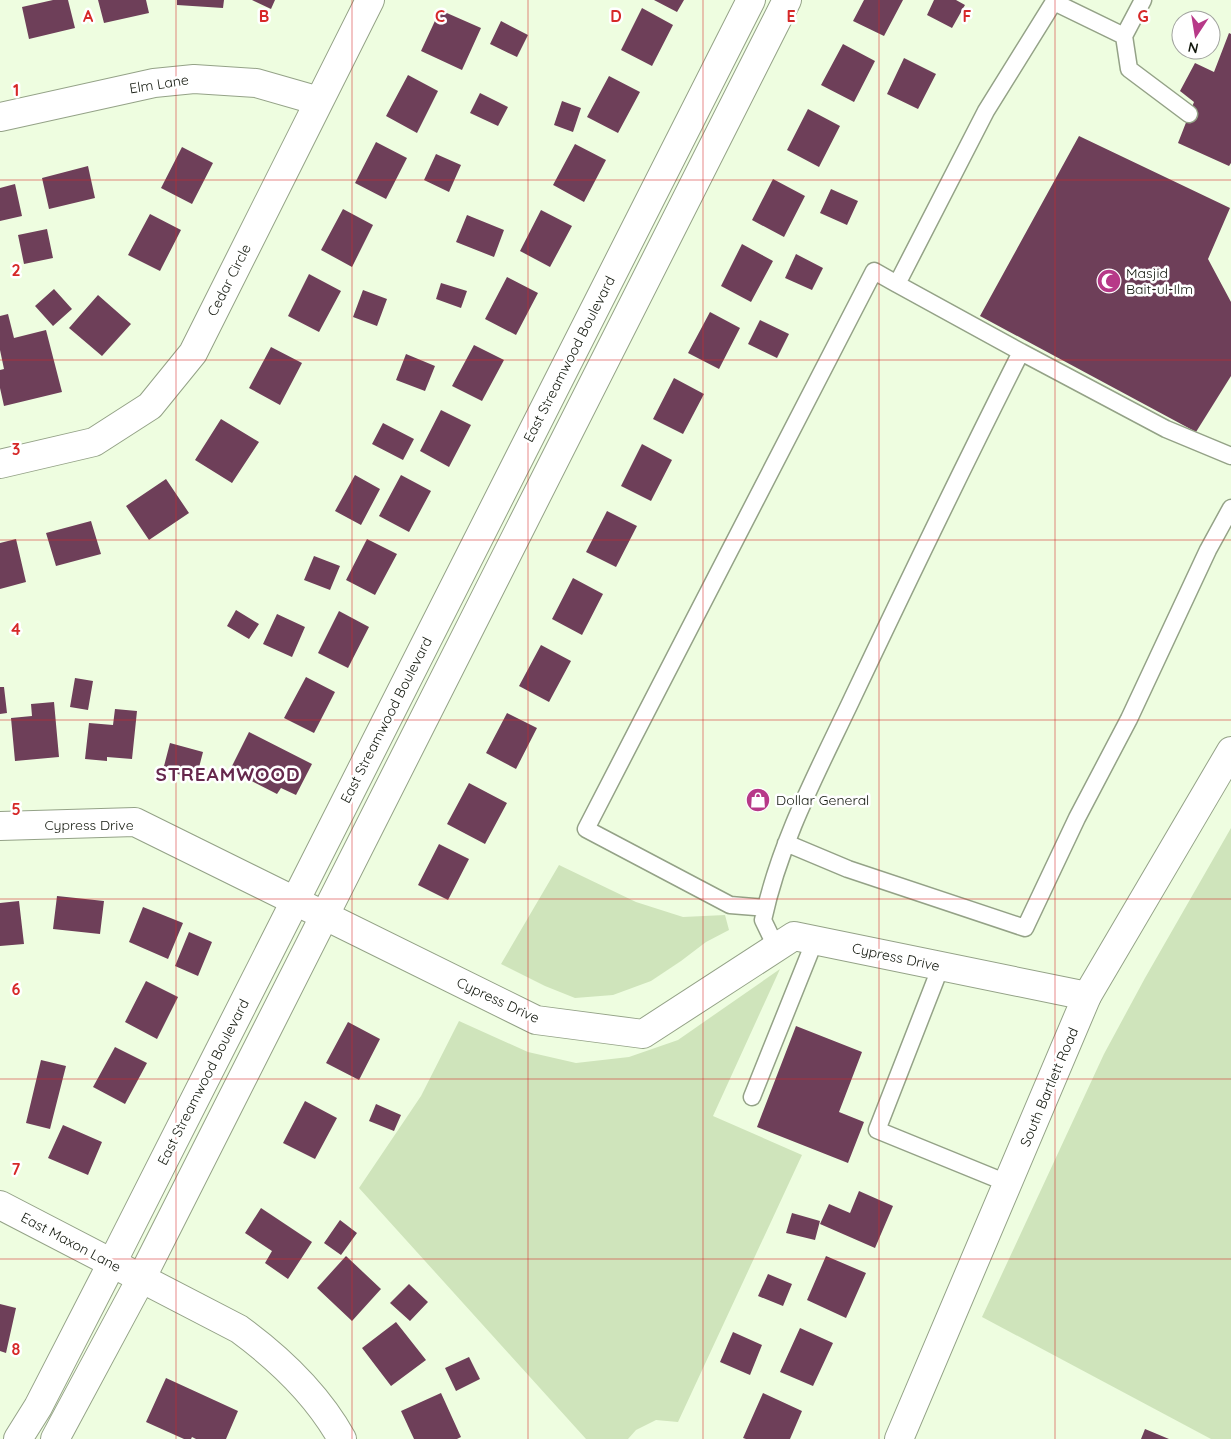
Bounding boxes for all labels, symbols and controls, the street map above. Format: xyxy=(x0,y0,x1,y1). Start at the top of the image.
text: A xyxy=(83,6,94,26)
text: B xyxy=(259,6,269,26)
text: C xyxy=(435,6,445,26)
text: D xyxy=(610,6,622,26)
text: E xyxy=(786,6,796,26)
text: F xyxy=(963,6,972,26)
text: G xyxy=(1137,6,1149,26)
north arrow xyxy=(1171,10,1221,60)
text: N xyxy=(1186,38,1200,58)
street label: Elm Lane xyxy=(128,70,190,98)
text: 1 xyxy=(13,80,19,100)
street label: Cedar Circle xyxy=(203,241,255,319)
text: 2 xyxy=(11,260,21,280)
place label: Masjid Bait-ul-Ilm xyxy=(1126,264,1193,298)
mosque icon: Masjid Bait-ul-Ilm xyxy=(1096,268,1122,294)
street label: East Streamwood Boulevard xyxy=(519,273,619,445)
text: 3 xyxy=(12,439,20,459)
text: 4 xyxy=(11,619,21,639)
street label: East Streamwood Boulevard xyxy=(336,634,436,806)
district label: STREAMWOOD xyxy=(155,762,301,786)
shop icon: Dollar General xyxy=(745,787,771,813)
place label: Dollar General xyxy=(776,791,869,809)
text: 5 xyxy=(11,799,21,819)
street label: Cypress Drive xyxy=(44,816,134,834)
street label: Cypress Drive xyxy=(850,939,942,975)
street label: Cypress Drive xyxy=(454,973,542,1027)
text: 6 xyxy=(12,979,21,999)
street label: East Streamwood Boulevard xyxy=(153,996,253,1168)
street label: South Bartlett Road xyxy=(1016,1025,1082,1149)
text: 7 xyxy=(12,1159,21,1179)
street label: East Maxon Lane xyxy=(18,1208,124,1276)
text: 8 xyxy=(12,1339,21,1359)

